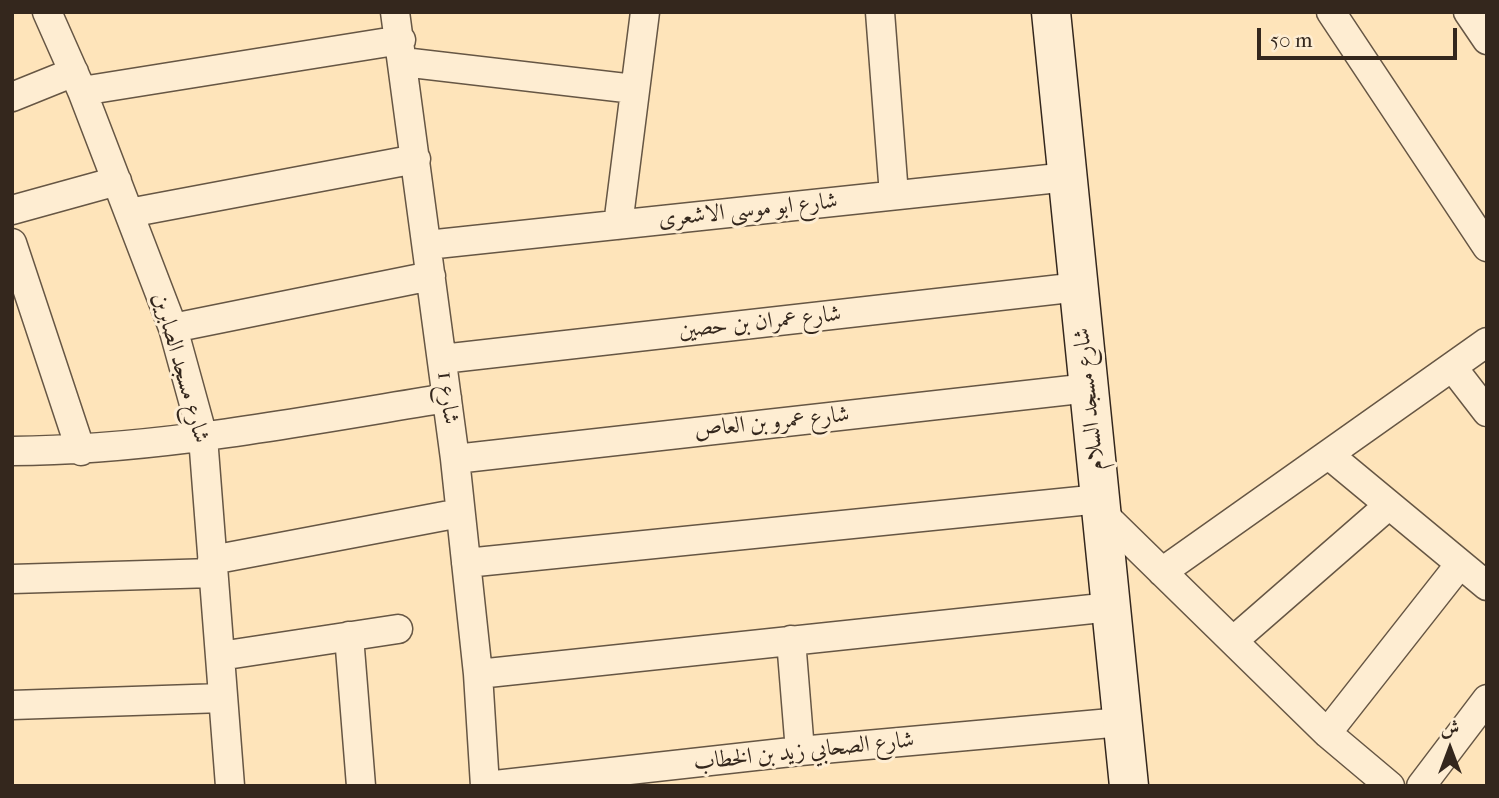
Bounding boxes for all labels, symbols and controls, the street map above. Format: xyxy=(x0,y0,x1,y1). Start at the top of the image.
scale bar xyxy=(1261,14,1460,58)
text: 50 m xyxy=(1270,28,1313,52)
street label: شارع ابو موسى الاشعرى xyxy=(657,188,839,234)
street label: شارع مسجد الصابرين xyxy=(145,290,215,446)
street label: شارع عمران بن حصين xyxy=(677,301,843,345)
street label: شارع مسجد السلام xyxy=(1069,326,1111,472)
street label: شارع 1 xyxy=(430,370,464,426)
street label: شارع عمرو بن العاص xyxy=(693,401,851,445)
north arrow xyxy=(1415,714,1485,784)
text: ش xyxy=(1441,717,1459,739)
street label: شارع الصحابي زيد بن الخطاب xyxy=(692,727,916,777)

